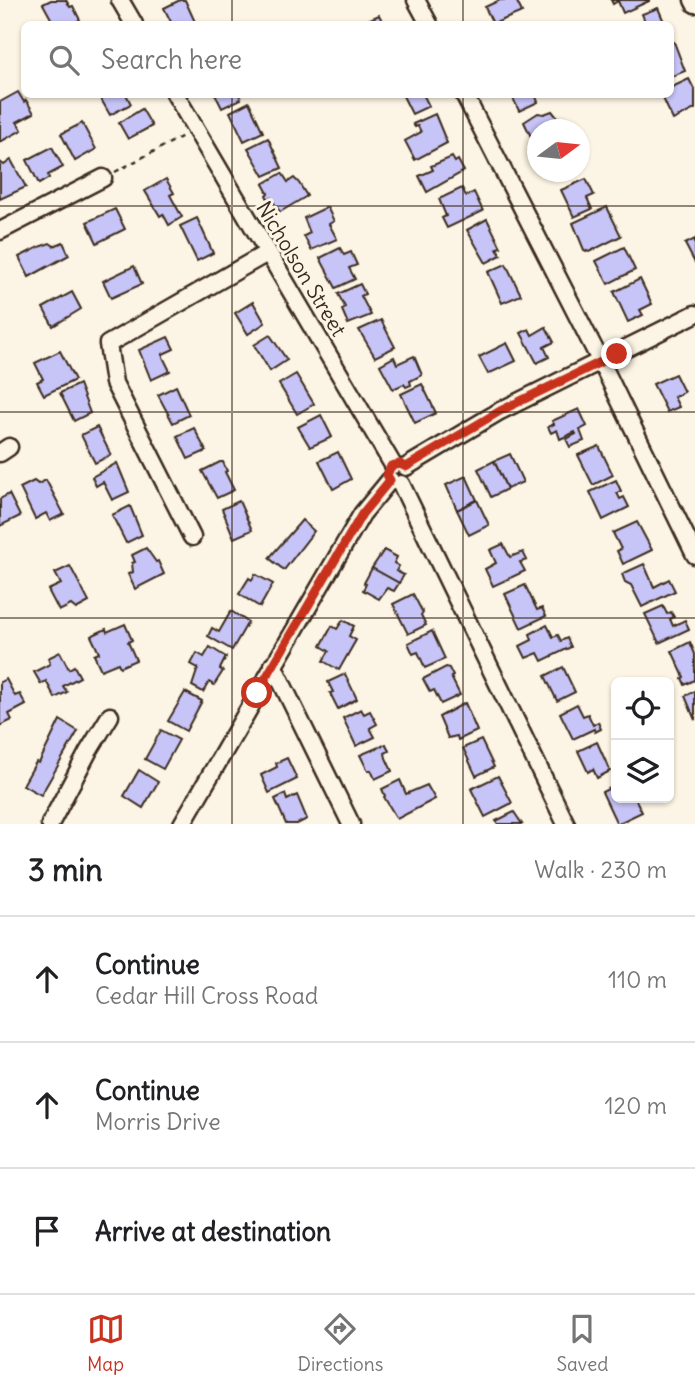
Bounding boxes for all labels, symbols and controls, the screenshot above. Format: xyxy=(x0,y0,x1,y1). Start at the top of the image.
search box xyxy=(21,21,674,98)
icon: search xyxy=(45,41,83,79)
text: Search here xyxy=(101,43,242,76)
north arrow xyxy=(527,119,590,182)
street label: Nicholson Street xyxy=(250,196,352,341)
route end xyxy=(601,338,632,369)
route start xyxy=(241,677,272,708)
map controls xyxy=(611,677,674,803)
button: locate xyxy=(611,677,674,740)
button: layers xyxy=(611,740,674,803)
text: 3 min xyxy=(28,851,103,889)
text: Walk · 230 m xyxy=(534,855,667,884)
text: Continue xyxy=(95,948,200,981)
icon: ahead xyxy=(28,960,66,998)
text: 110 m xyxy=(608,965,667,994)
text: Cedar Hill Cross Road xyxy=(95,981,318,1010)
text: Continue xyxy=(95,1074,200,1107)
icon: ahead xyxy=(28,1086,66,1124)
text: 120 m xyxy=(604,1091,667,1120)
text: Morris Drive xyxy=(95,1107,221,1136)
icon: arrive xyxy=(28,1212,66,1250)
text: Arrive at destination xyxy=(95,1215,331,1248)
tab: Map xyxy=(87,1310,125,1376)
tab: Directions xyxy=(298,1310,383,1376)
tab: Saved xyxy=(556,1310,608,1376)

